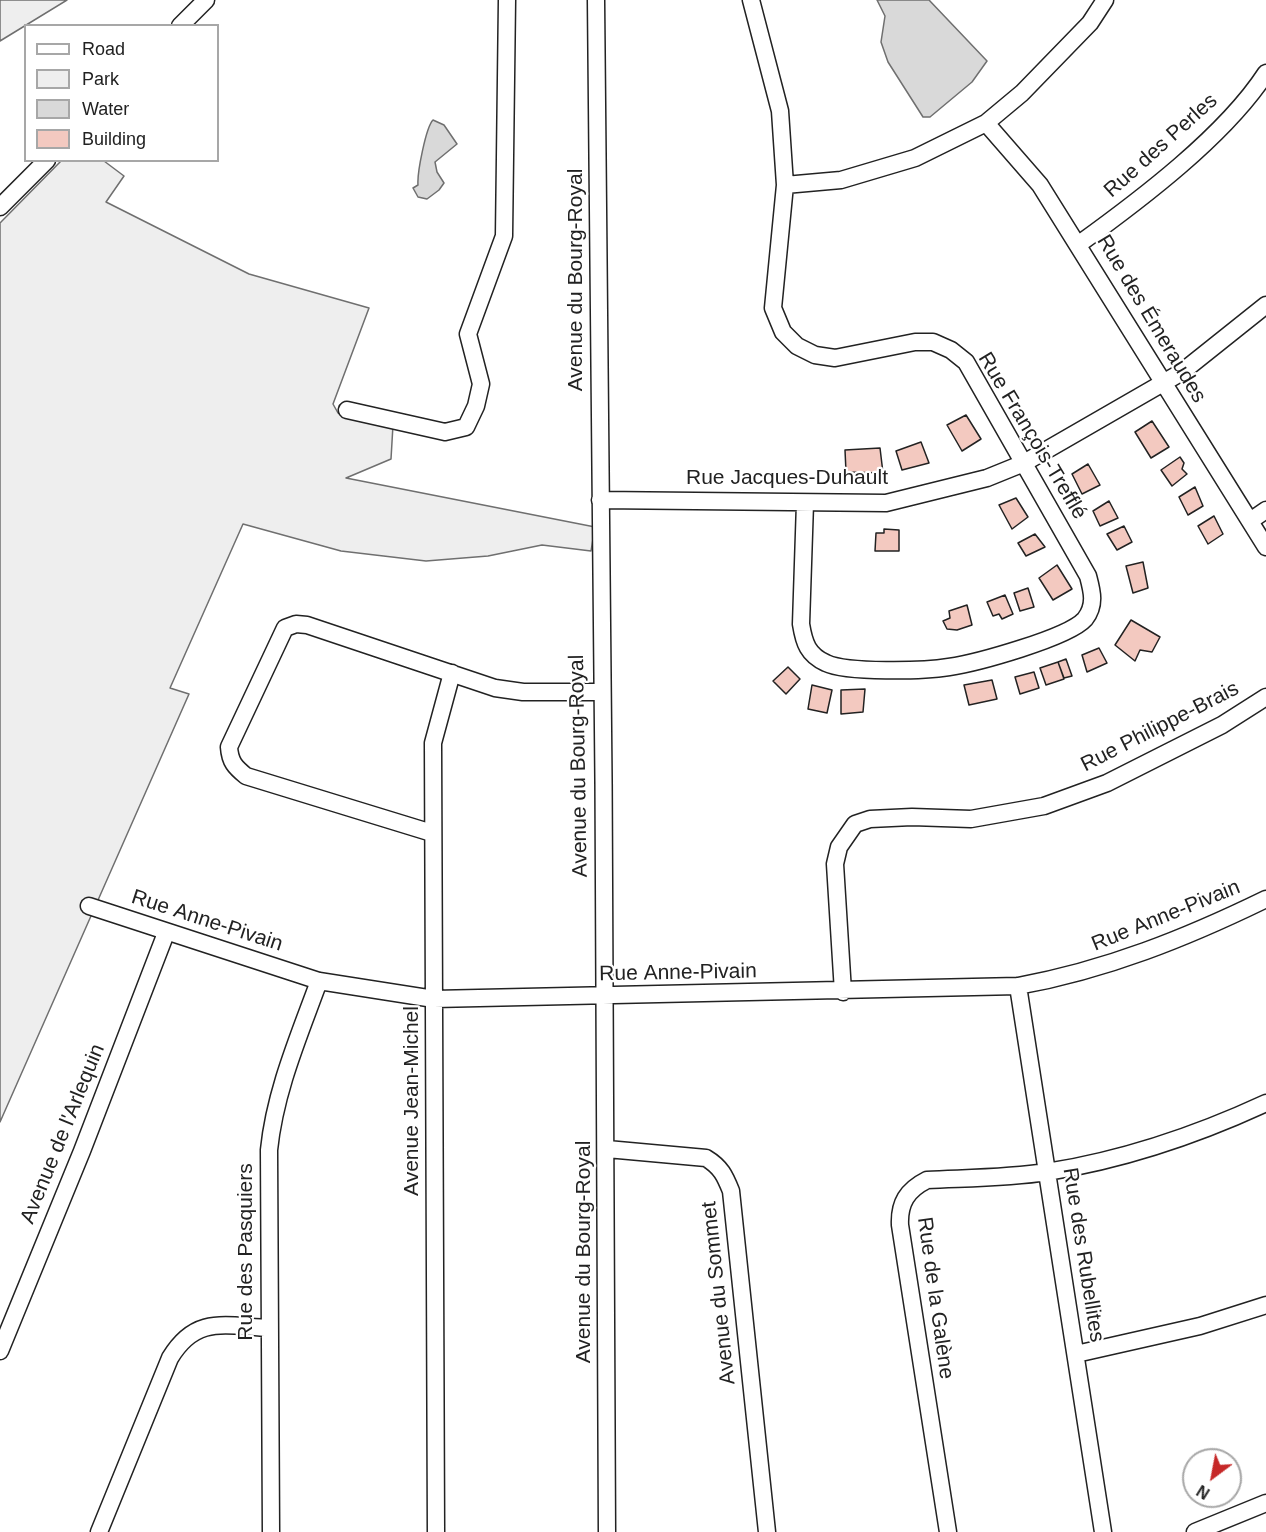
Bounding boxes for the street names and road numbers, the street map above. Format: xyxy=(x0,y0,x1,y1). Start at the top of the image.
street label: Rue des Perles xyxy=(1099,89,1223,203)
street label: Avenue du Bourg-Royal xyxy=(563,169,589,391)
street label: Rue des Émeraudes xyxy=(1091,230,1211,408)
street label: Rue François-Trefflé xyxy=(972,348,1092,524)
street label: Rue Jacques-Duhault xyxy=(686,465,888,491)
street label: Avenue du Bourg-Royal xyxy=(564,655,594,877)
street label: Rue Philippe-Brais xyxy=(1077,676,1243,778)
street label: Rue Anne-Pivain xyxy=(1088,875,1244,957)
street label: Rue Anne-Pivain xyxy=(128,885,286,957)
street label: Rue Anne-Pivain xyxy=(599,959,757,987)
street label: Avenue Jean-Michel xyxy=(399,1006,425,1196)
street label: Avenue de l'Arlequin xyxy=(15,1040,111,1228)
street label: Avenue du Bourg-Royal xyxy=(571,1141,597,1363)
street label: Rue des Pasquiers xyxy=(233,1163,259,1341)
street label: Rue des Rubellites xyxy=(1057,1166,1109,1344)
street label: Avenue du Sommet xyxy=(697,1200,741,1386)
street label: Rue de la Galène xyxy=(911,1215,959,1381)

